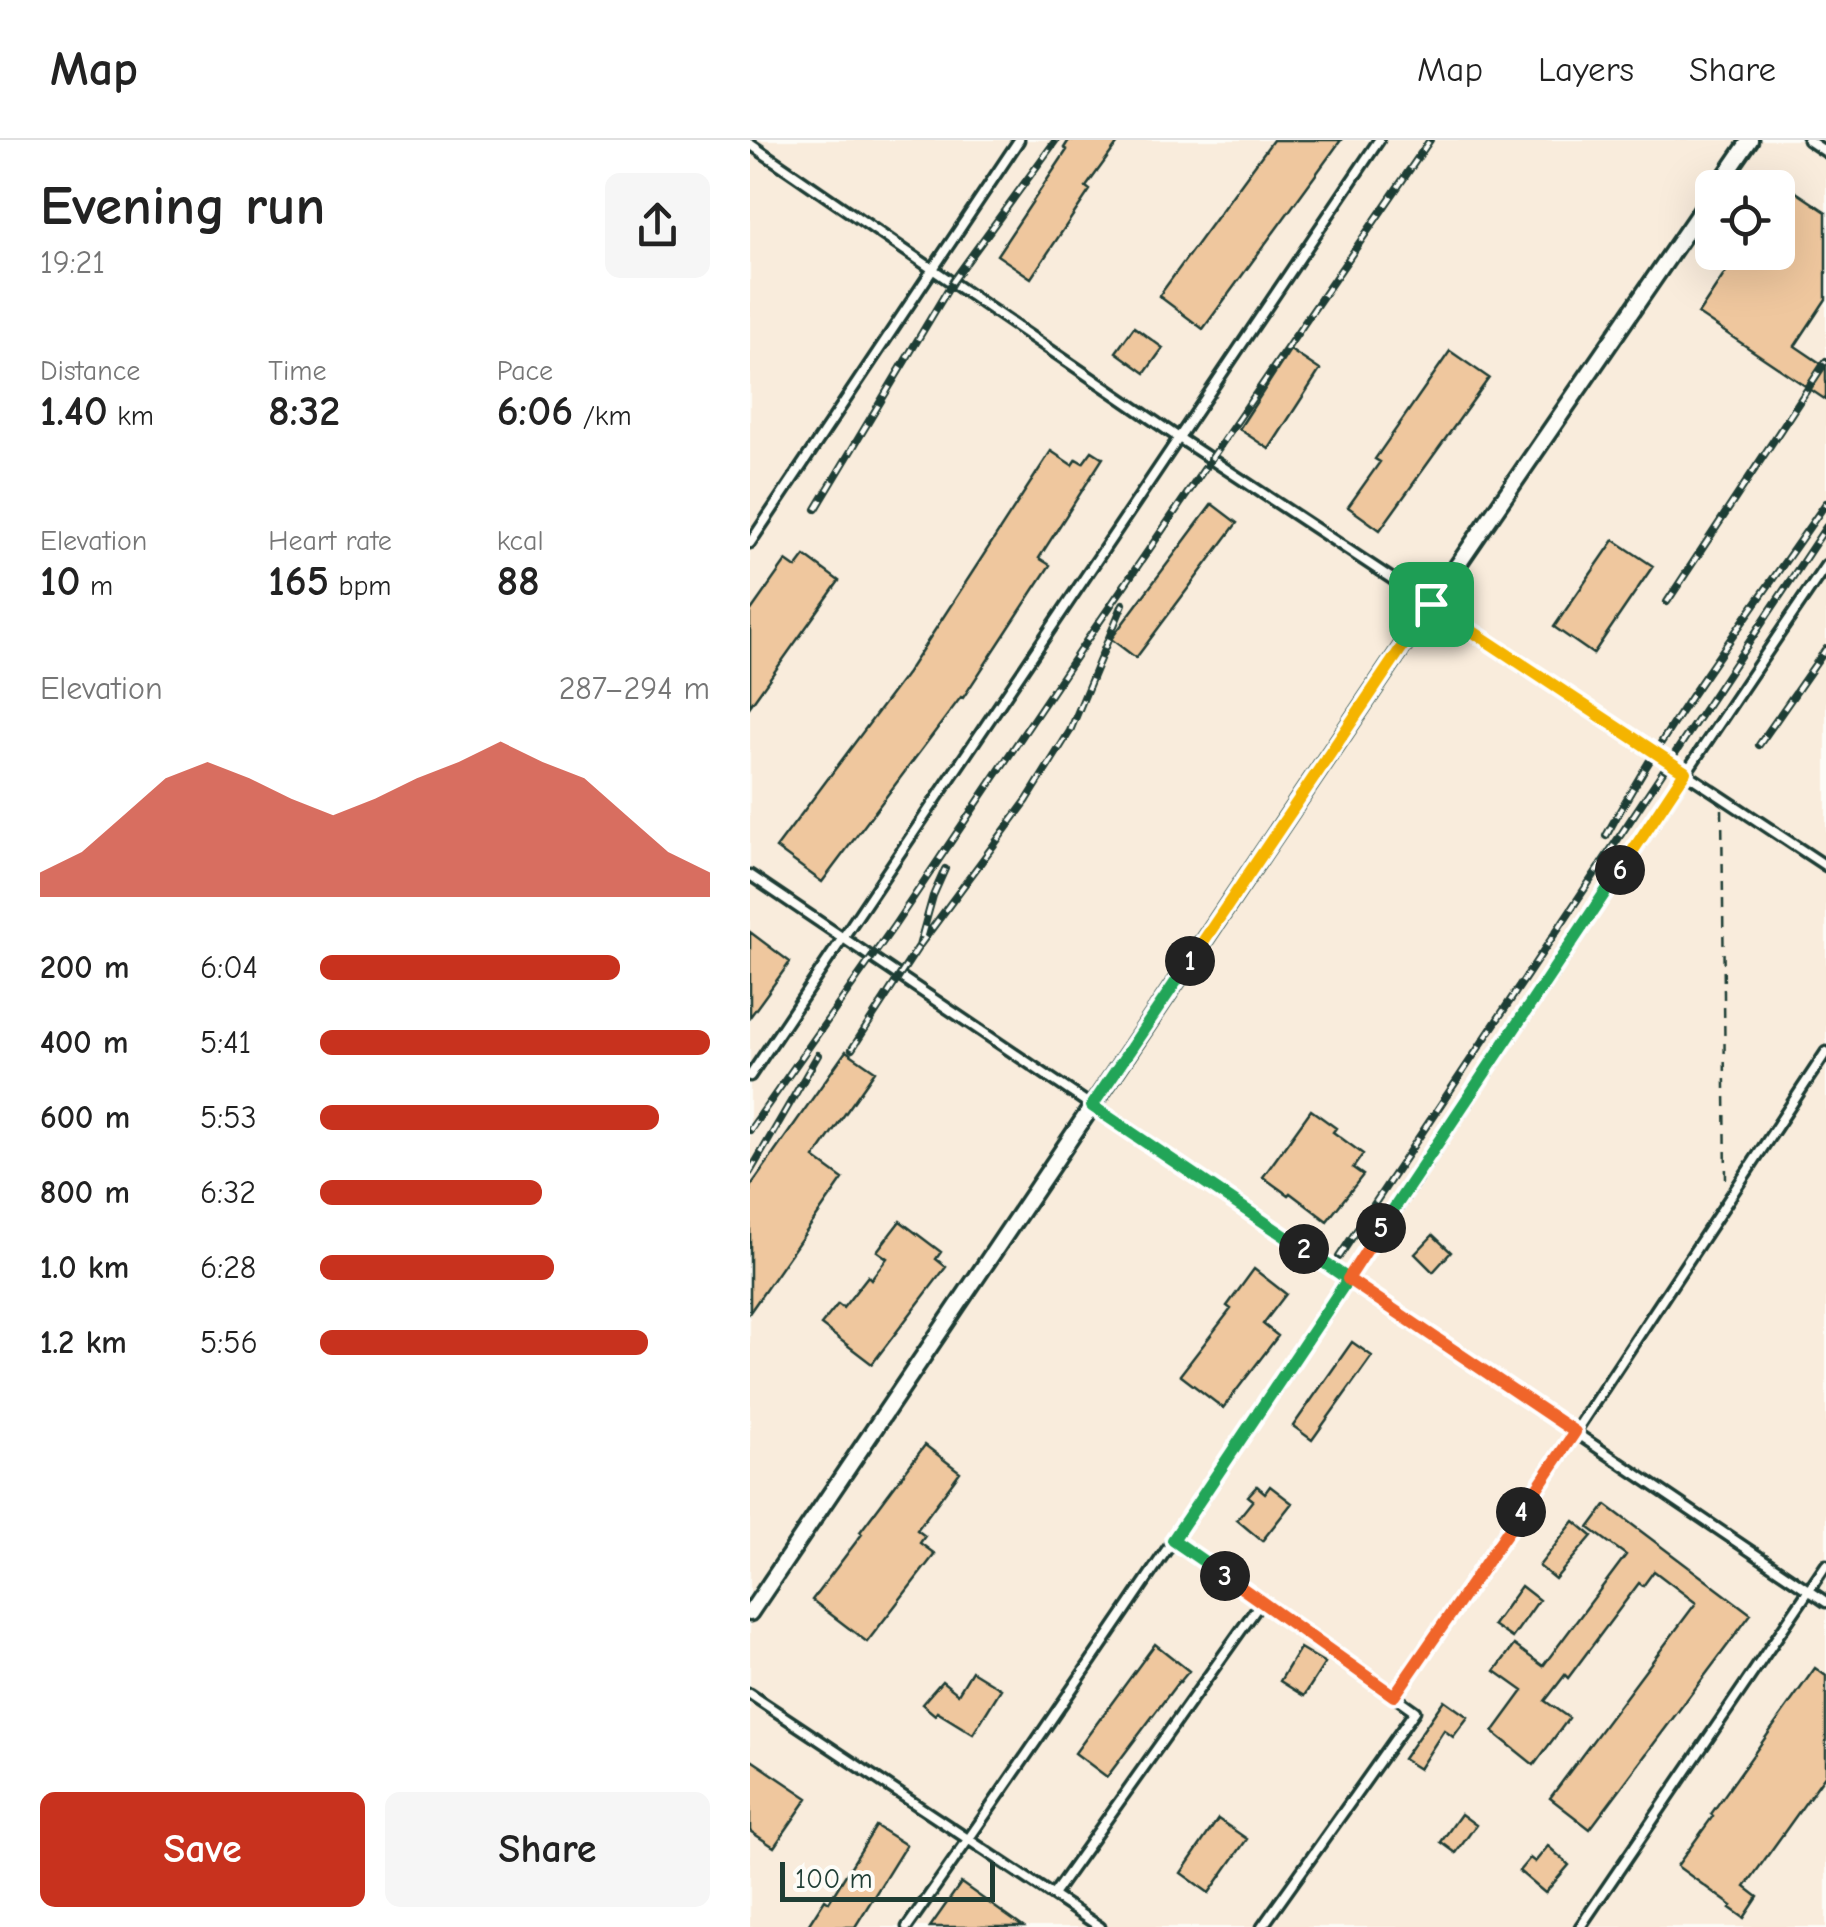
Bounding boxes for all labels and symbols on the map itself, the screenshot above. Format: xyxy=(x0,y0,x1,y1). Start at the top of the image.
pin xyxy=(1389,562,1474,647)
pin: 6 xyxy=(1595,845,1645,895)
pin: 1 xyxy=(1165,936,1215,986)
pin: 5 xyxy=(1356,1203,1406,1253)
pin: 2 xyxy=(1279,1224,1329,1274)
pin: 4 xyxy=(1496,1487,1546,1537)
pin: 3 xyxy=(1200,1551,1250,1601)
scale bar xyxy=(780,1857,995,1902)

